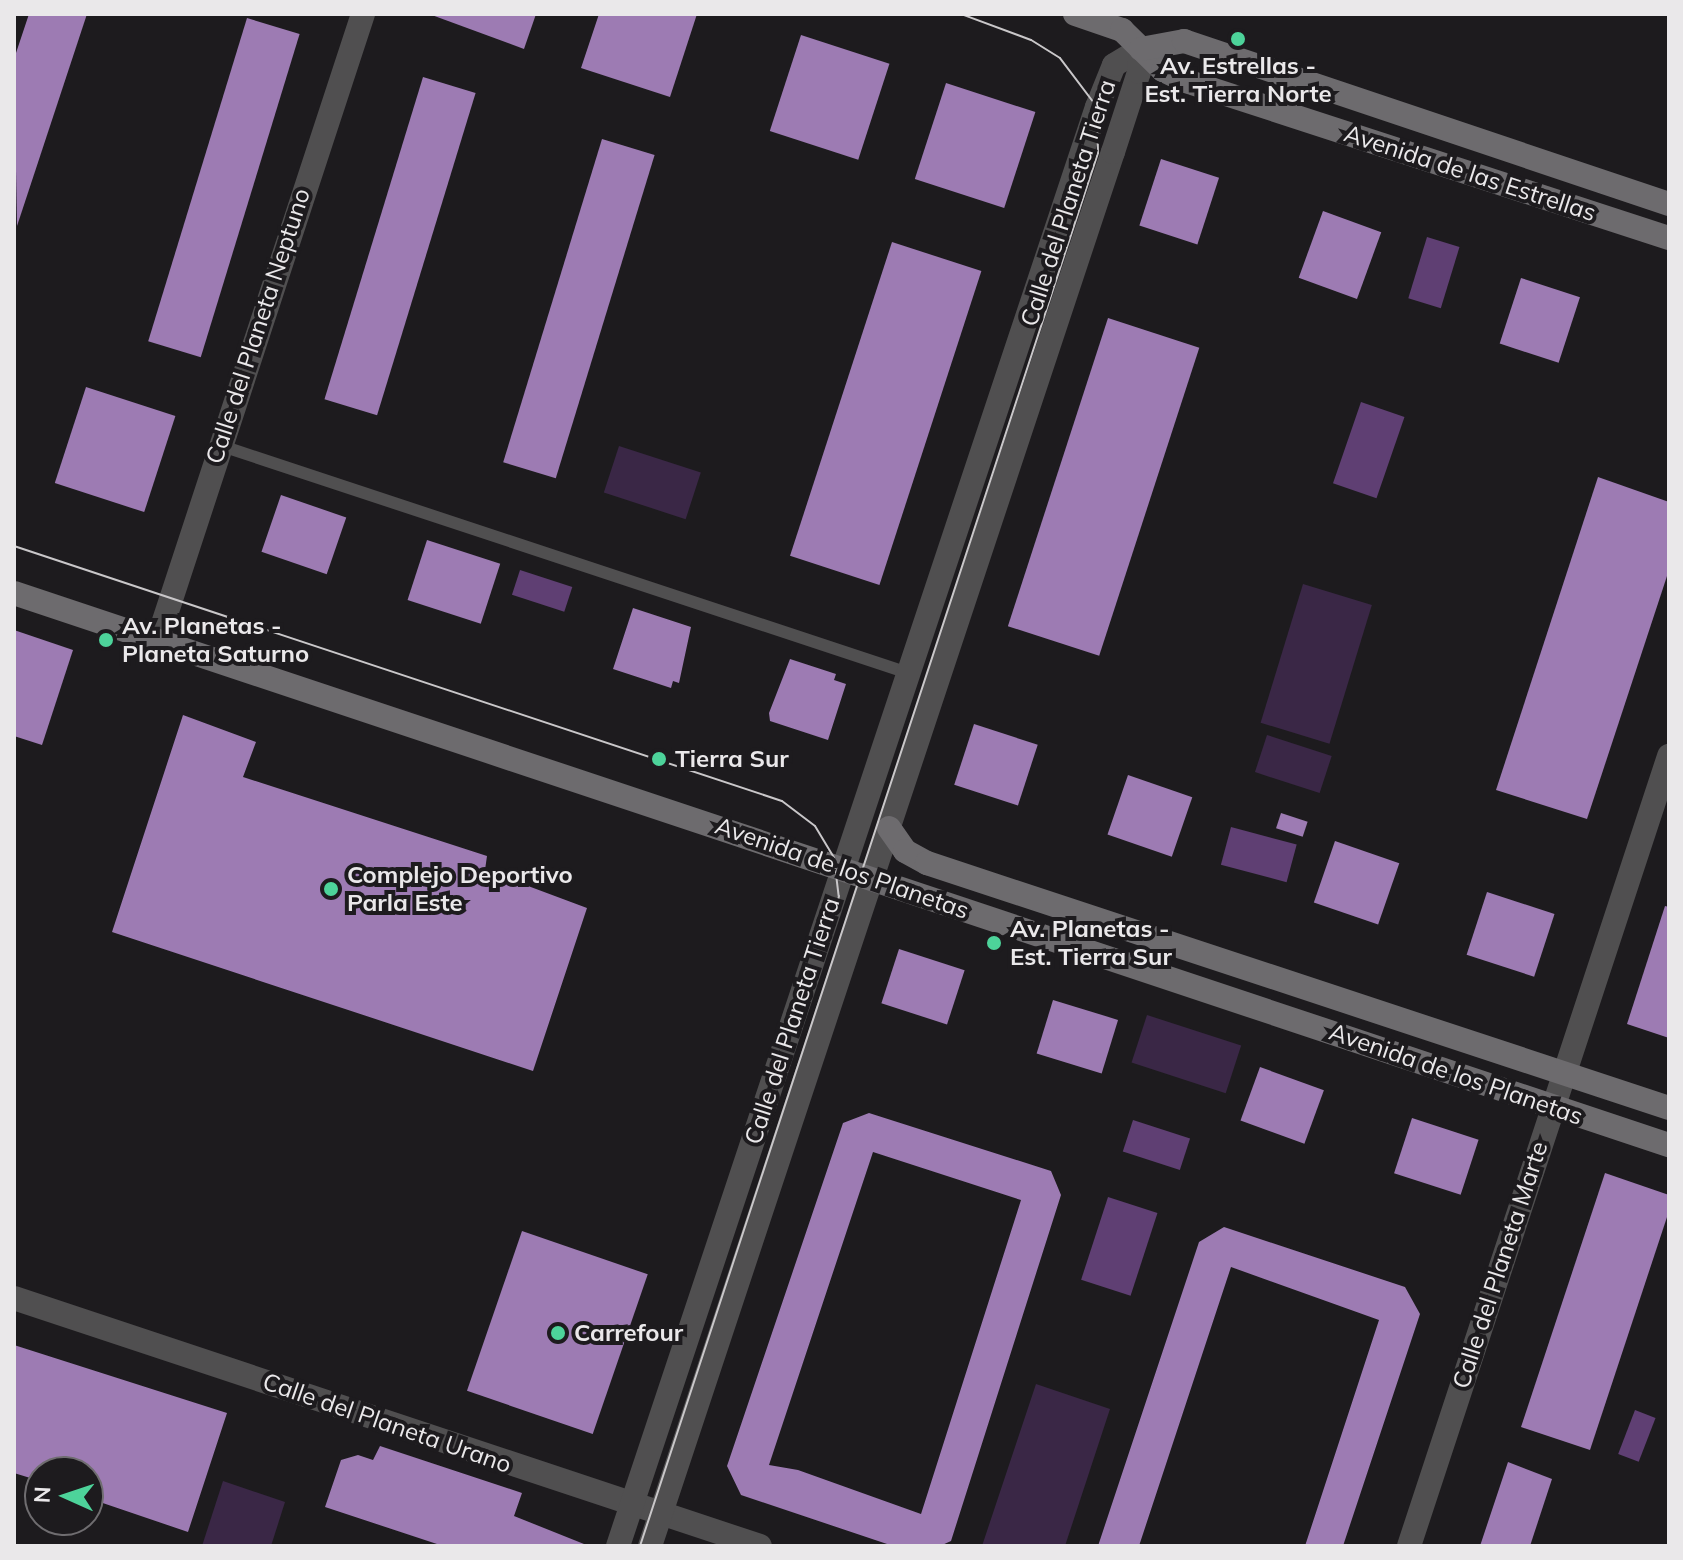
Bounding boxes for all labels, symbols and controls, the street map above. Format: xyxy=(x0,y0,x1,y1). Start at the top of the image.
marker: Av. Estrellas - Est. Tierra Norte xyxy=(1229,30,1247,48)
place label: Av. Estrellas - Est. Tierra Norte xyxy=(1144,52,1332,108)
street label: Calle del Planeta Tierra xyxy=(1015,76,1121,330)
street label: Avenida de las Estrellas xyxy=(1341,119,1599,227)
street label: Calle del Planeta Neptuno xyxy=(200,185,316,467)
place label: Av. Planetas - Planeta Saturno xyxy=(122,612,309,668)
marker: Av. Planetas - Planeta Saturno xyxy=(97,631,115,649)
place label: Tierra Sur xyxy=(675,745,789,773)
marker: Tierra Sur xyxy=(650,750,668,768)
street label: Avenida de los Planetas xyxy=(711,811,973,925)
place label: Complejo Deportivo Parla Este xyxy=(347,861,573,917)
marker: Complejo Deportivo Parla Este xyxy=(322,880,340,898)
street label: Calle del Planeta Tierra xyxy=(739,894,845,1148)
place label: Av. Planetas - Est. Tierra Sur xyxy=(1010,915,1172,971)
marker: Av. Planetas - Est. Tierra Sur xyxy=(985,934,1003,952)
street label: Avenida de los Planetas xyxy=(1325,1017,1587,1131)
street label: Calle del Planeta Marte xyxy=(1446,1138,1554,1392)
place label: Carrefour xyxy=(574,1319,683,1347)
marker: Carrefour xyxy=(549,1324,567,1342)
street label: Calle del Planeta Urano xyxy=(259,1367,515,1479)
north arrow xyxy=(24,1456,104,1536)
text: N xyxy=(28,1486,56,1504)

